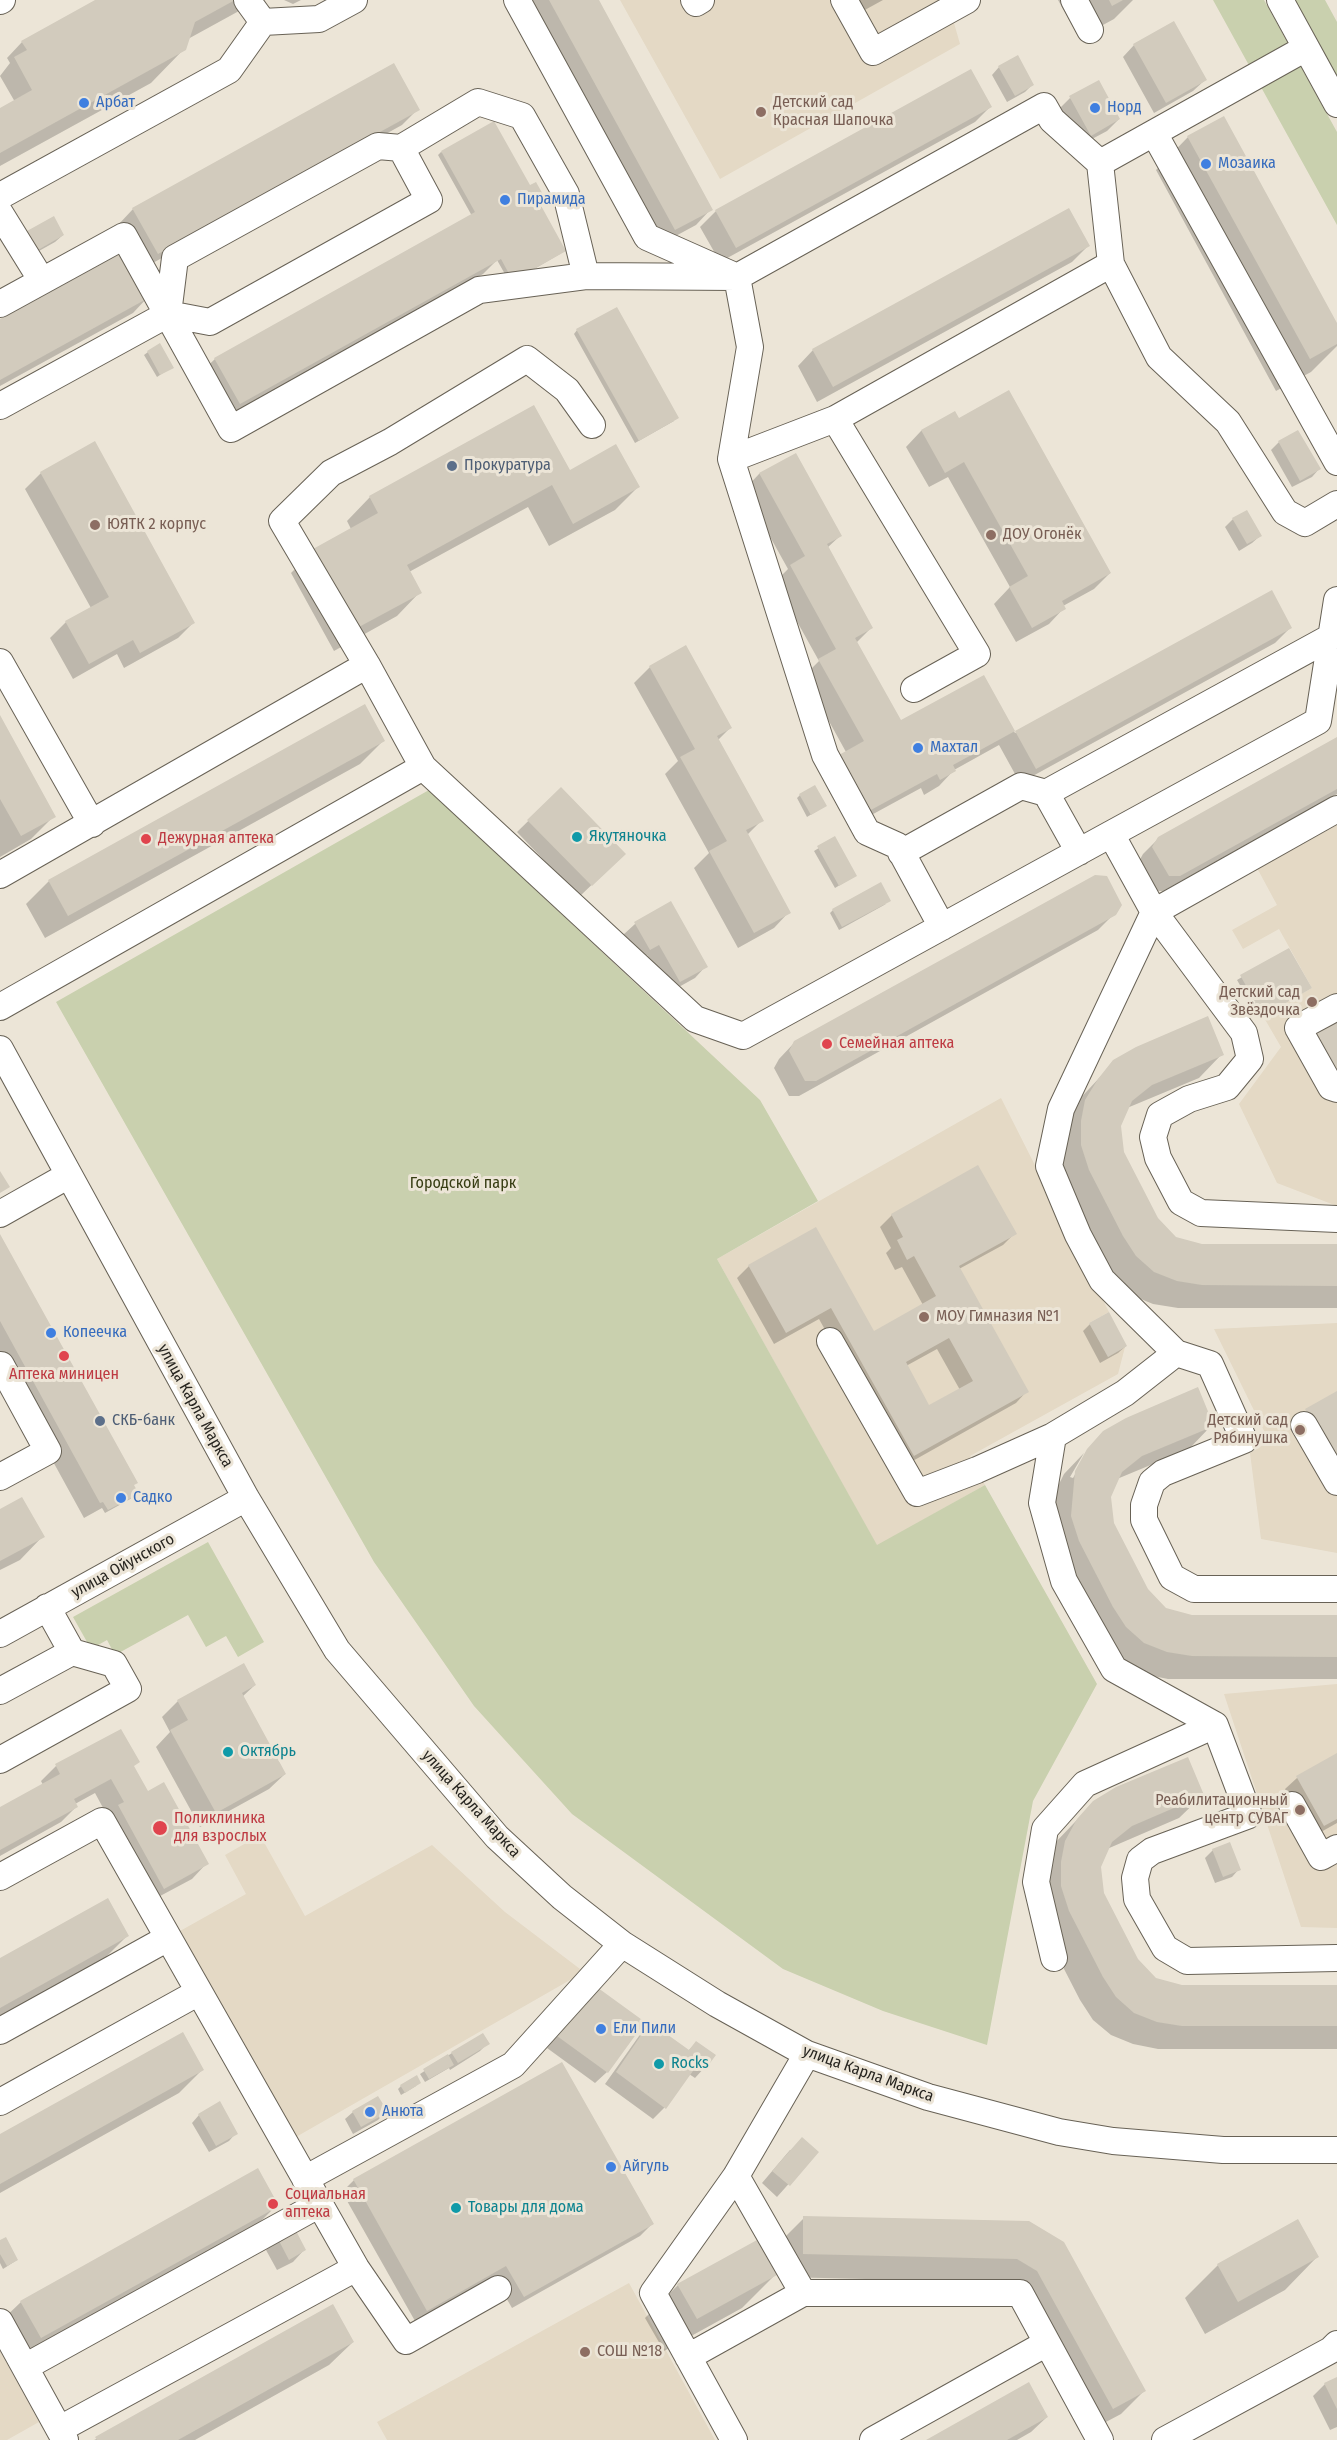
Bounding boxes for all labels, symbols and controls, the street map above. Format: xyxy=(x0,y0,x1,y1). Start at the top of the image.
place label: Арбат xyxy=(96,93,135,113)
place label: Детский сад Красная Шапочка xyxy=(773,93,894,131)
marker: Арбат xyxy=(77,96,91,110)
place label: Норд xyxy=(1107,98,1142,118)
marker: Норд xyxy=(1088,101,1102,115)
marker: Детский сад Красная Шапочка xyxy=(754,105,768,119)
place label: Мозаика xyxy=(1218,154,1276,174)
marker: Мозаика xyxy=(1199,157,1213,171)
place label: Пирамида xyxy=(517,190,586,210)
marker: Пирамида xyxy=(498,193,512,207)
place label: Прокуратура xyxy=(464,456,551,476)
marker: Прокуратура xyxy=(445,459,459,473)
place label: ЮЯТК 2 корпус xyxy=(107,515,206,535)
marker: ЮЯТК 2 корпус xyxy=(88,518,102,532)
place label: ДОУ Огонёк xyxy=(1003,525,1082,545)
marker: ДОУ Огонёк xyxy=(984,528,998,542)
place label: Махтал xyxy=(930,738,978,758)
marker: Махтал xyxy=(911,741,925,755)
place label: Якутяночка xyxy=(589,827,666,847)
place label: Дежурная аптека xyxy=(158,829,274,849)
marker: Якутяночка xyxy=(570,830,584,844)
marker: Дежурная аптека xyxy=(139,832,153,846)
place label: Детский сад Звёздочка xyxy=(1220,983,1300,1021)
marker: Детский сад Звёздочка xyxy=(1305,995,1319,1009)
place label: Семейная аптека xyxy=(839,1034,954,1054)
marker: Семейная аптека xyxy=(820,1037,834,1051)
park label: Городской парк xyxy=(410,1174,516,1194)
place label: МОУ Гимназия №1 xyxy=(936,1307,1059,1327)
marker: МОУ Гимназия №1 xyxy=(917,1310,931,1324)
place label: Копеечка xyxy=(63,1323,127,1343)
marker: Копеечка xyxy=(44,1326,58,1340)
street label: улица Карла Маркса xyxy=(153,1341,237,1471)
marker: Аптека миницен xyxy=(57,1349,71,1363)
place label: Аптека миницен xyxy=(9,1365,119,1385)
place label: СКБ-банк xyxy=(112,1411,175,1431)
place label: Детский сад Рябинушка xyxy=(1208,1411,1288,1449)
marker: СКБ-банк xyxy=(93,1414,107,1428)
marker: Детский сад Рябинушка xyxy=(1293,1423,1307,1437)
place label: Садко xyxy=(133,1488,173,1508)
marker: Садко xyxy=(114,1491,128,1505)
street label: улица Ойунского xyxy=(68,1530,178,1602)
place label: Октябрь xyxy=(240,1742,296,1762)
marker: Октябрь xyxy=(221,1745,235,1759)
street label: улица Карла Маркса xyxy=(418,1746,524,1862)
place label: Реабилитационный центр СУВАГ xyxy=(1155,1791,1288,1829)
marker: Реабилитационный центр СУВАГ xyxy=(1293,1803,1307,1817)
place label: Поликлиника для взрослых xyxy=(174,1809,267,1847)
marker: Поликлиника для взрослых xyxy=(151,1819,169,1837)
place label: Ели Пили xyxy=(613,2019,676,2039)
marker: Ели Пили xyxy=(594,2022,608,2036)
street label: улица Карла Маркса xyxy=(800,2041,936,2107)
place label: Rocks xyxy=(671,2054,709,2074)
marker: Rocks xyxy=(652,2057,666,2071)
place label: Анюта xyxy=(382,2102,424,2122)
marker: Анюта xyxy=(363,2105,377,2119)
place label: Айгуль xyxy=(623,2157,669,2177)
marker: Айгуль xyxy=(604,2160,618,2174)
place label: Социальная аптека xyxy=(285,2185,366,2223)
marker: Социальная аптека xyxy=(266,2197,280,2211)
place label: Товары для дома xyxy=(468,2198,584,2218)
marker: Товары для дома xyxy=(449,2201,463,2215)
place label: СОШ №18 xyxy=(597,2342,662,2362)
marker: СОШ №18 xyxy=(578,2345,592,2359)

